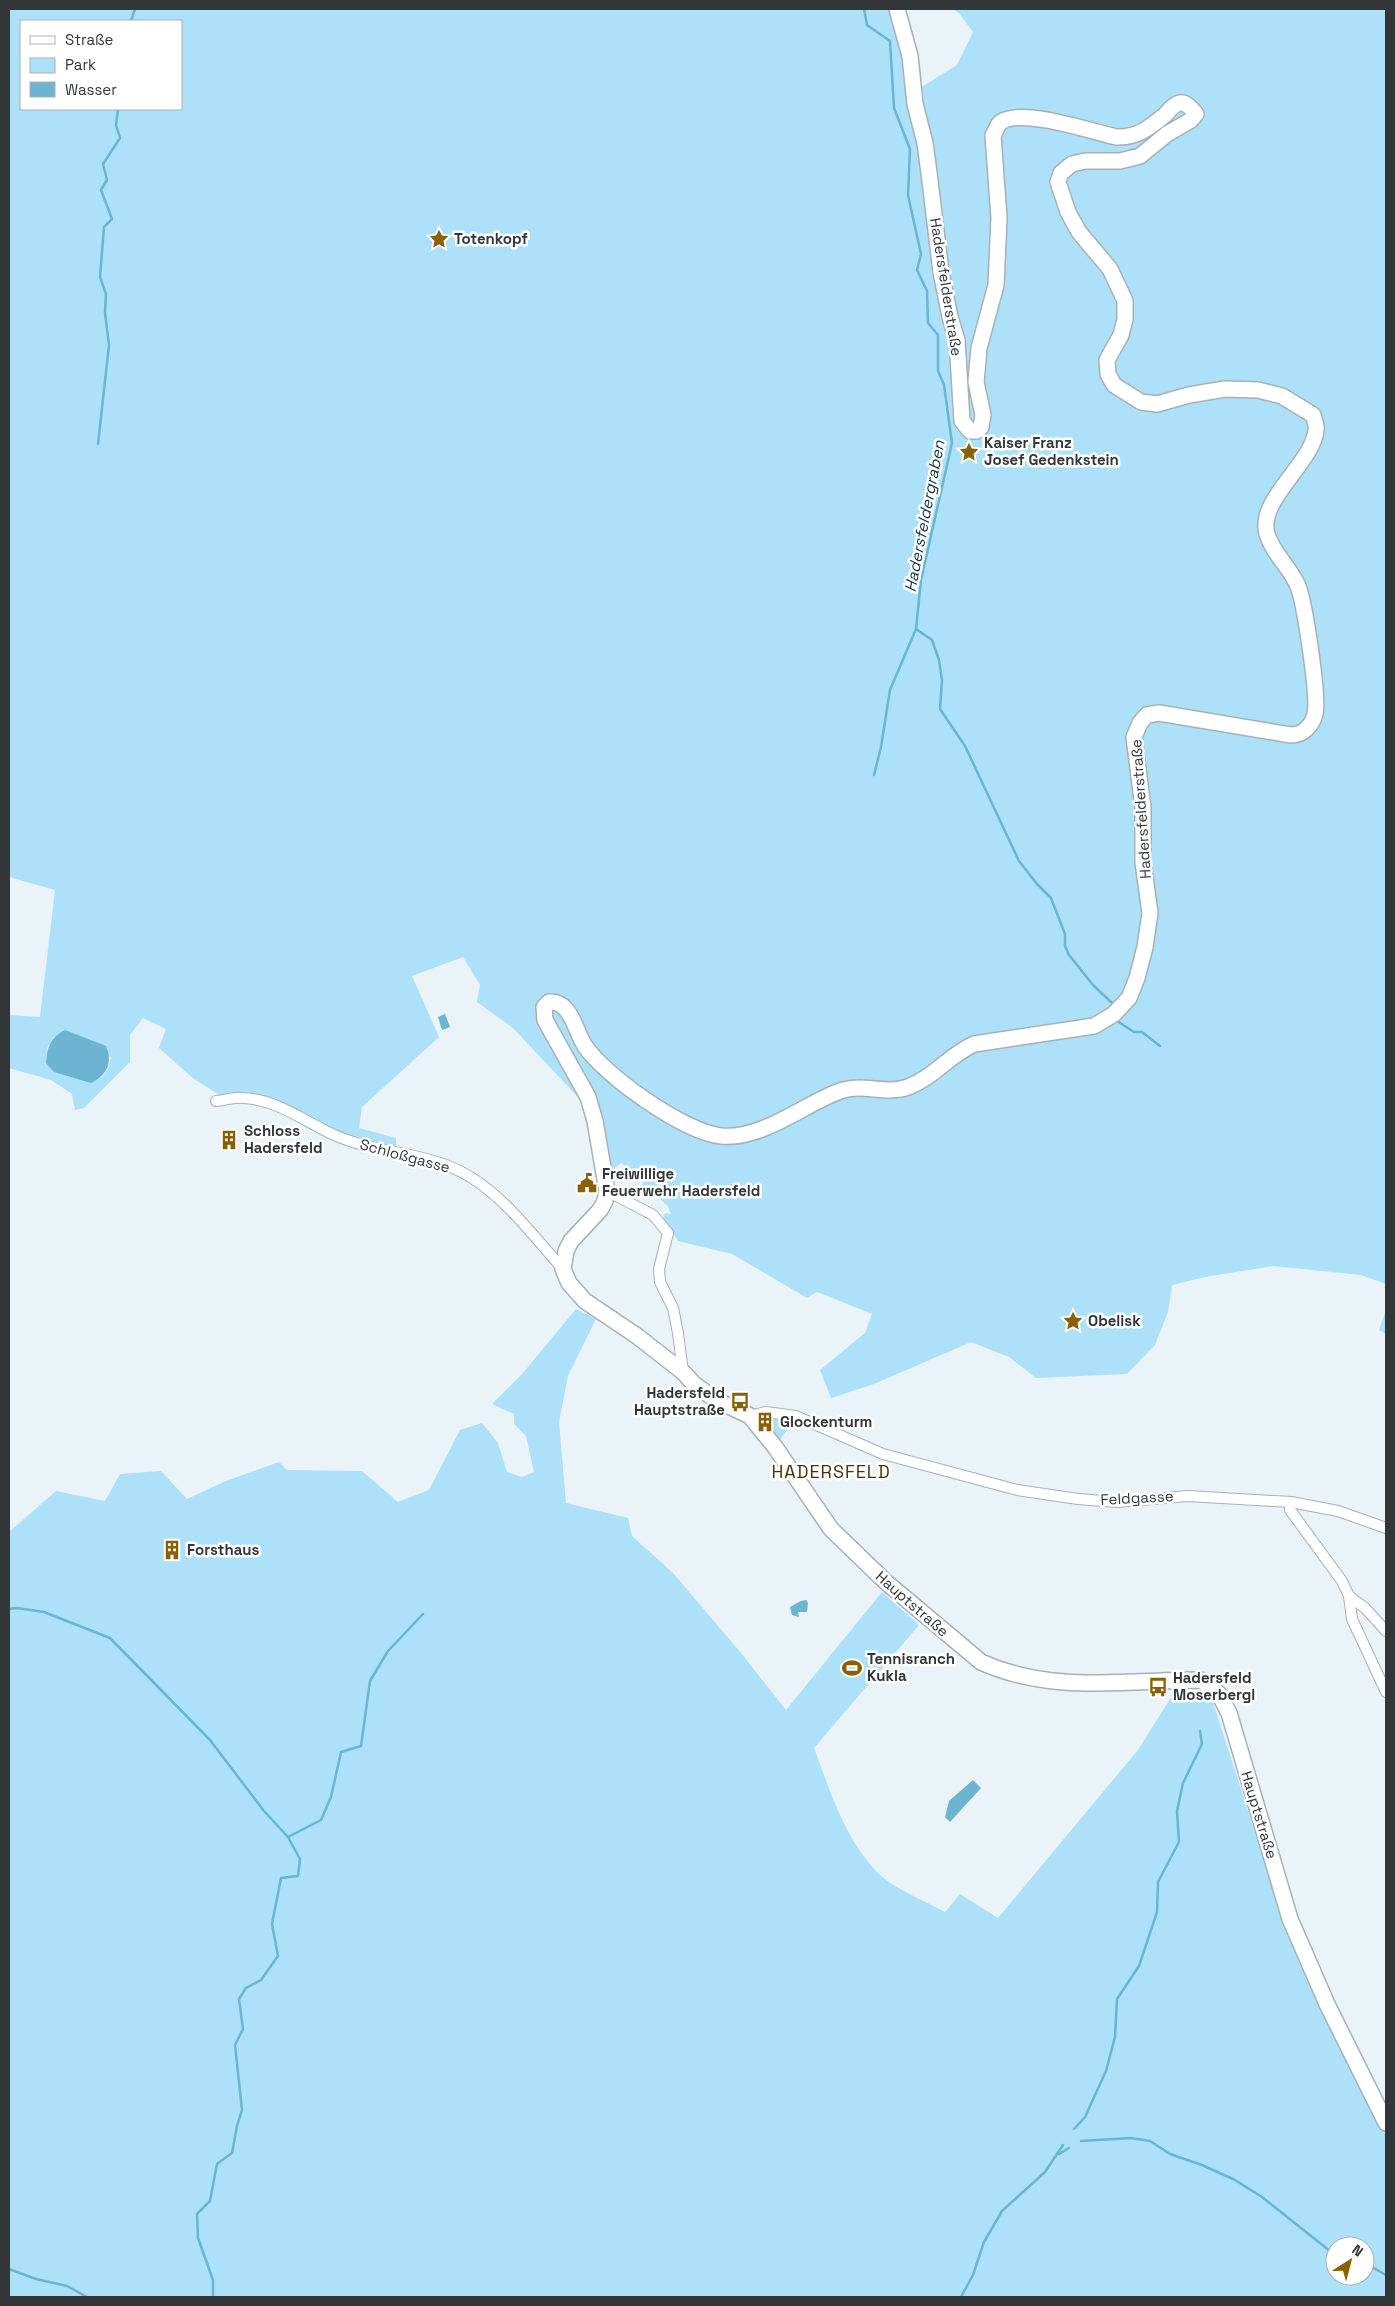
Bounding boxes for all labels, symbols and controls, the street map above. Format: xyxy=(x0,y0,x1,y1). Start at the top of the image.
legend xyxy=(20,20,182,110)
text: Straße xyxy=(65,30,114,49)
text: Park xyxy=(65,55,96,74)
text: Wasser xyxy=(65,80,117,99)
street label: Hadersfelderstraße xyxy=(926,216,967,358)
place icon: Totenkopf xyxy=(428,228,450,250)
place label: Totenkopf xyxy=(454,229,528,248)
place label: Kaiser Franz Josef Gedenkstein xyxy=(984,433,1119,469)
water label: Hadersfeldergraben xyxy=(900,437,950,594)
place icon: Kaiser Franz Josef Gedenkstein xyxy=(958,441,980,463)
street label: Hadersfelderstraße xyxy=(1126,738,1155,879)
place label: Schloss Hadersfeld xyxy=(244,1121,323,1157)
building icon: Schloss Hadersfeld xyxy=(218,1129,240,1151)
street label: Schloßgasse xyxy=(358,1134,452,1177)
place label: Freiwillige Feuerwehr Hadersfeld xyxy=(602,1164,760,1200)
public building icon: Freiwillige Feuerwehr Hadersfeld xyxy=(576,1172,598,1194)
place icon: Obelisk xyxy=(1062,1310,1084,1332)
place label: Obelisk xyxy=(1088,1311,1141,1330)
place label: Hadersfeld Hauptstraße xyxy=(634,1383,725,1419)
bus stop icon: Hadersfeld Hauptstraße xyxy=(729,1391,751,1413)
building icon: Glockenturm xyxy=(754,1411,776,1433)
place label: Glockenturm xyxy=(780,1412,872,1431)
district label: HADERSFELD xyxy=(771,1460,891,1483)
street label: Feldgasse xyxy=(1100,1486,1174,1509)
building icon: Forsthaus xyxy=(161,1539,183,1561)
place label: Forsthaus xyxy=(187,1540,259,1559)
street label: Hauptstraße xyxy=(872,1567,953,1641)
place label: Tennisranch Kukla xyxy=(867,1649,955,1685)
sports icon: Tennisranch Kukla xyxy=(841,1657,863,1679)
place label: Hadersfeld Moserbergl xyxy=(1173,1668,1255,1704)
bus stop icon: Hadersfeld Moserbergl xyxy=(1147,1676,1169,1698)
street label: Hauptstraße xyxy=(1237,1769,1282,1861)
north arrow xyxy=(1325,2236,1375,2286)
text: N xyxy=(1349,2240,1367,2261)

